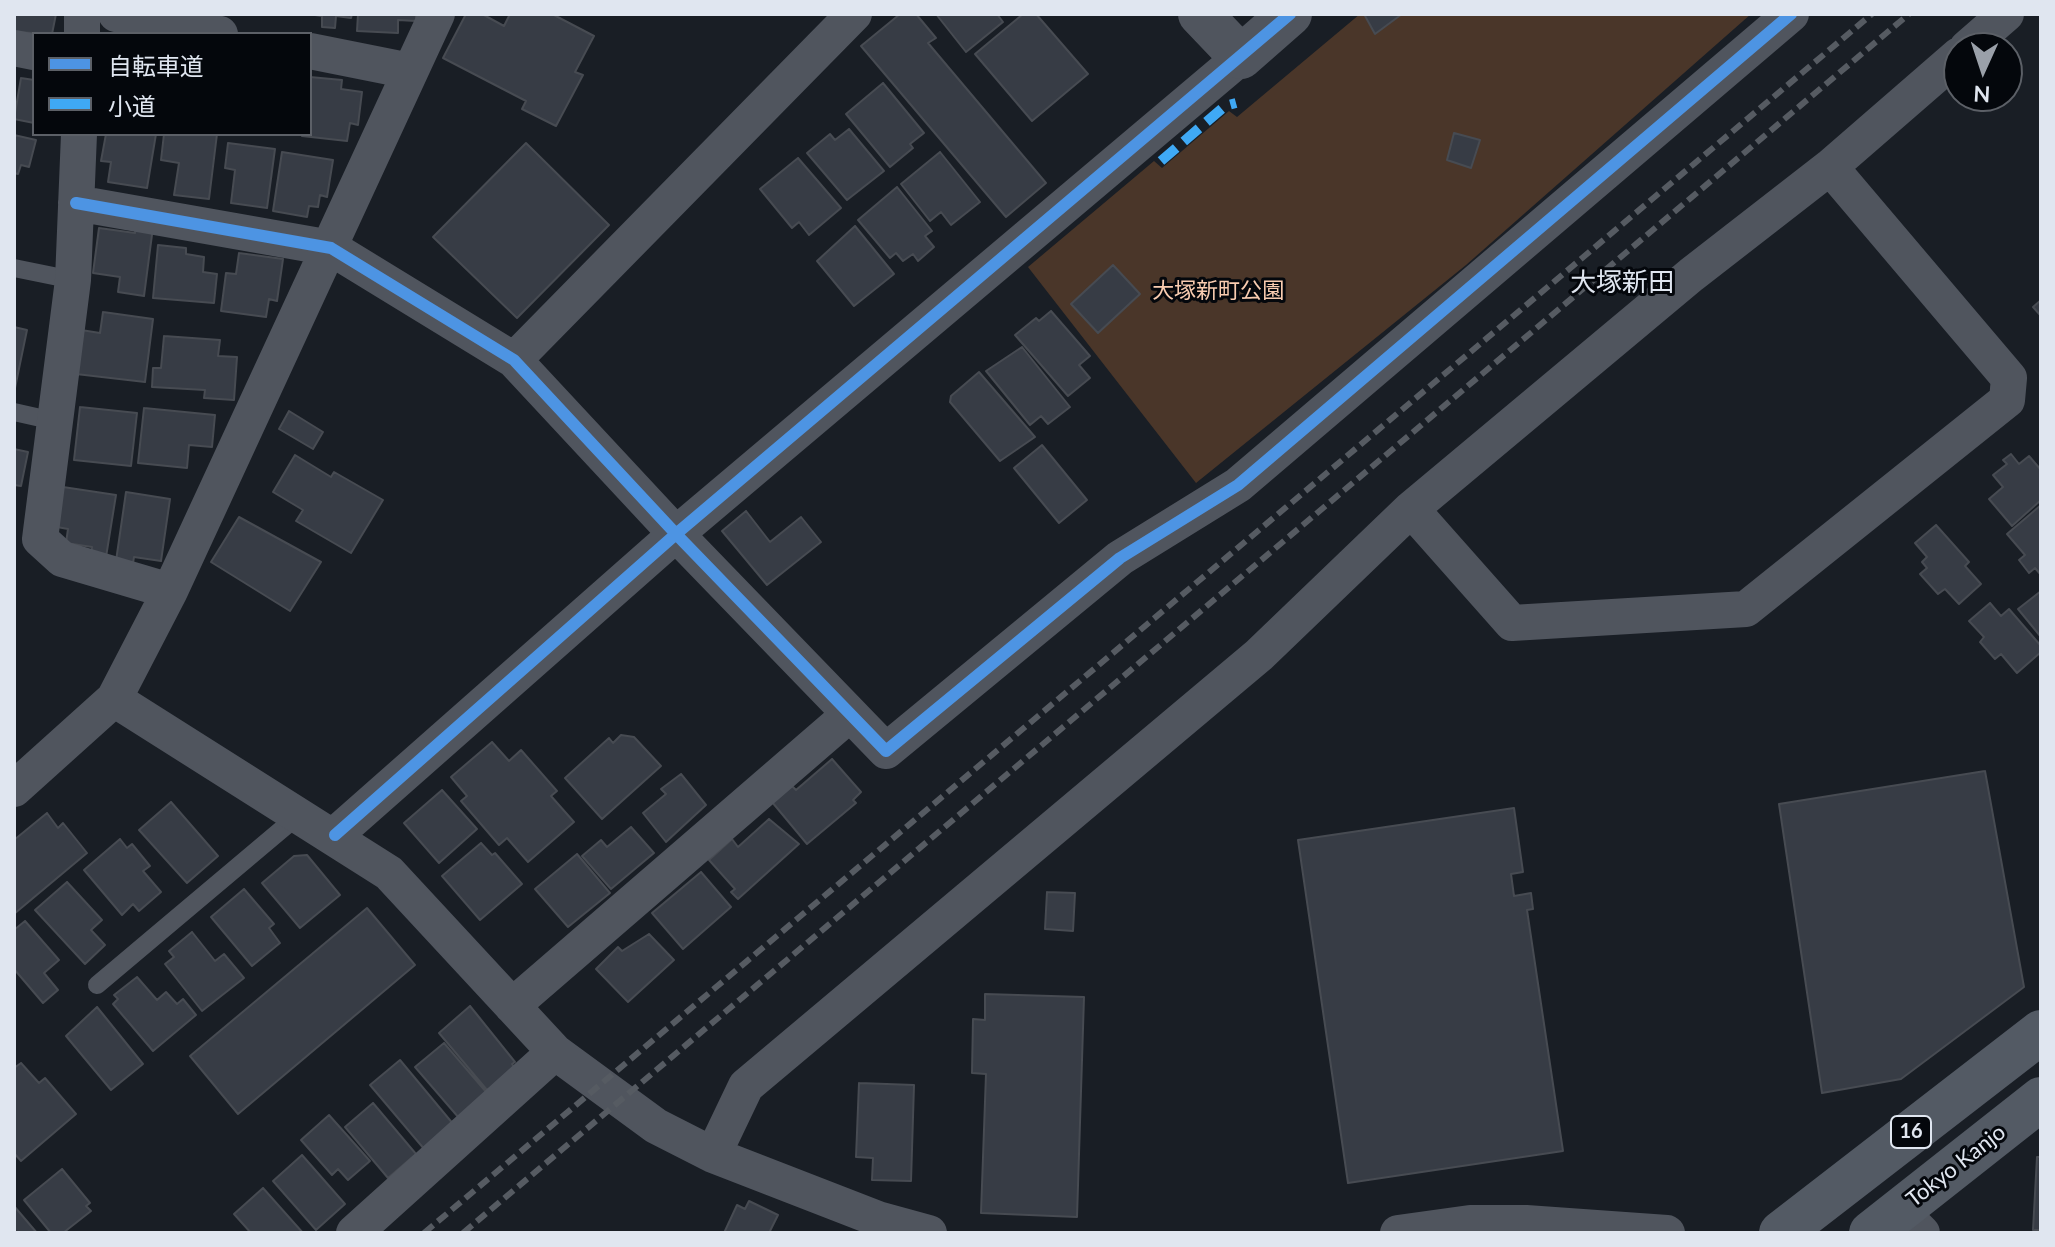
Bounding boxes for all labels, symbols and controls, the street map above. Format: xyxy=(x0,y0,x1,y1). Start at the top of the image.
legend xyxy=(32,32,312,136)
north arrow xyxy=(1943,32,2023,112)
text: 自転車道 xyxy=(108,51,204,80)
text: N xyxy=(1973,81,1991,108)
text: 小道 xyxy=(108,91,156,120)
district label: 大塚新田 xyxy=(1570,267,1674,299)
park label: 大塚新町公園 xyxy=(1152,278,1284,304)
road number: 16 xyxy=(1891,1116,1931,1148)
street label: Tokyo Kanjo xyxy=(1901,1119,2011,1213)

